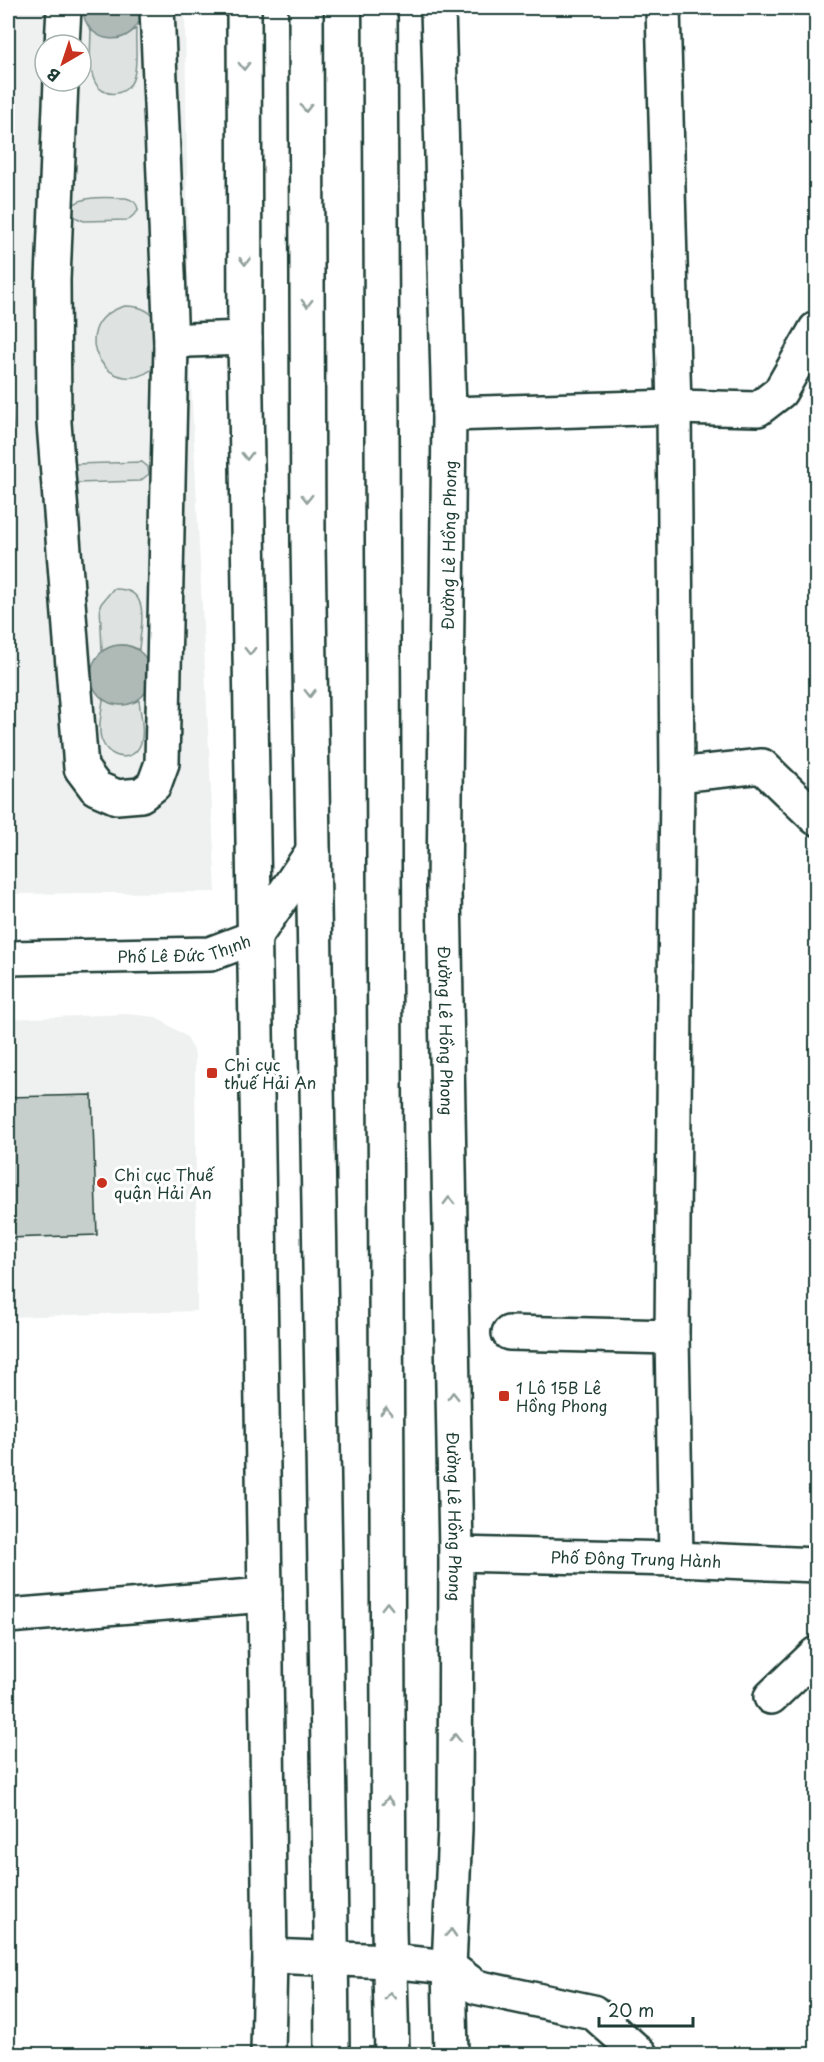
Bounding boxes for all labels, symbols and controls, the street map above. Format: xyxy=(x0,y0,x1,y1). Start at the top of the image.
north arrow xyxy=(33,33,93,93)
one-way arrow xyxy=(238,61,250,70)
text: B xyxy=(41,63,65,88)
one-way arrow xyxy=(300,103,312,112)
one-way arrow xyxy=(239,256,251,265)
one-way arrow xyxy=(301,298,313,307)
one-way arrow xyxy=(240,451,253,460)
street label: Đường Lê Hồng Phong xyxy=(435,460,461,630)
one-way arrow xyxy=(301,493,313,502)
one-way arrow xyxy=(244,646,256,655)
one-way arrow xyxy=(304,688,316,697)
street label: Phố Lê Đức Thịnh xyxy=(117,928,254,968)
street label: Đường Lê Hồng Phong xyxy=(433,946,460,1116)
place label: Chi cục thuế Hải An xyxy=(224,1052,316,1094)
marker: Chi cục thuế Hải An xyxy=(205,1066,219,1080)
place label: Chi cục Thuế quận Hải An xyxy=(114,1162,216,1204)
marker: Chi cục Thuế quận Hải An xyxy=(95,1176,109,1190)
one-way arrow xyxy=(443,1197,456,1206)
place label: 1 Lô 15B Lê Hồng Phong xyxy=(516,1375,608,1417)
marker: 1 Lô 15B Lê Hồng Phong xyxy=(497,1389,511,1403)
one-way arrow xyxy=(447,1392,459,1401)
one-way arrow xyxy=(380,1407,393,1416)
street label: Đường Lê Hồng Phong xyxy=(442,1432,468,1602)
street label: Phố Đông Trung Hành xyxy=(550,1544,722,1573)
one-way arrow xyxy=(381,1602,394,1611)
one-way arrow xyxy=(449,1734,461,1743)
one-way arrow xyxy=(382,1797,395,1806)
one-way arrow xyxy=(444,1929,457,1938)
scale bar xyxy=(599,1990,694,2028)
one-way arrow xyxy=(384,1992,397,2001)
text: 20 m xyxy=(608,1996,654,2023)

